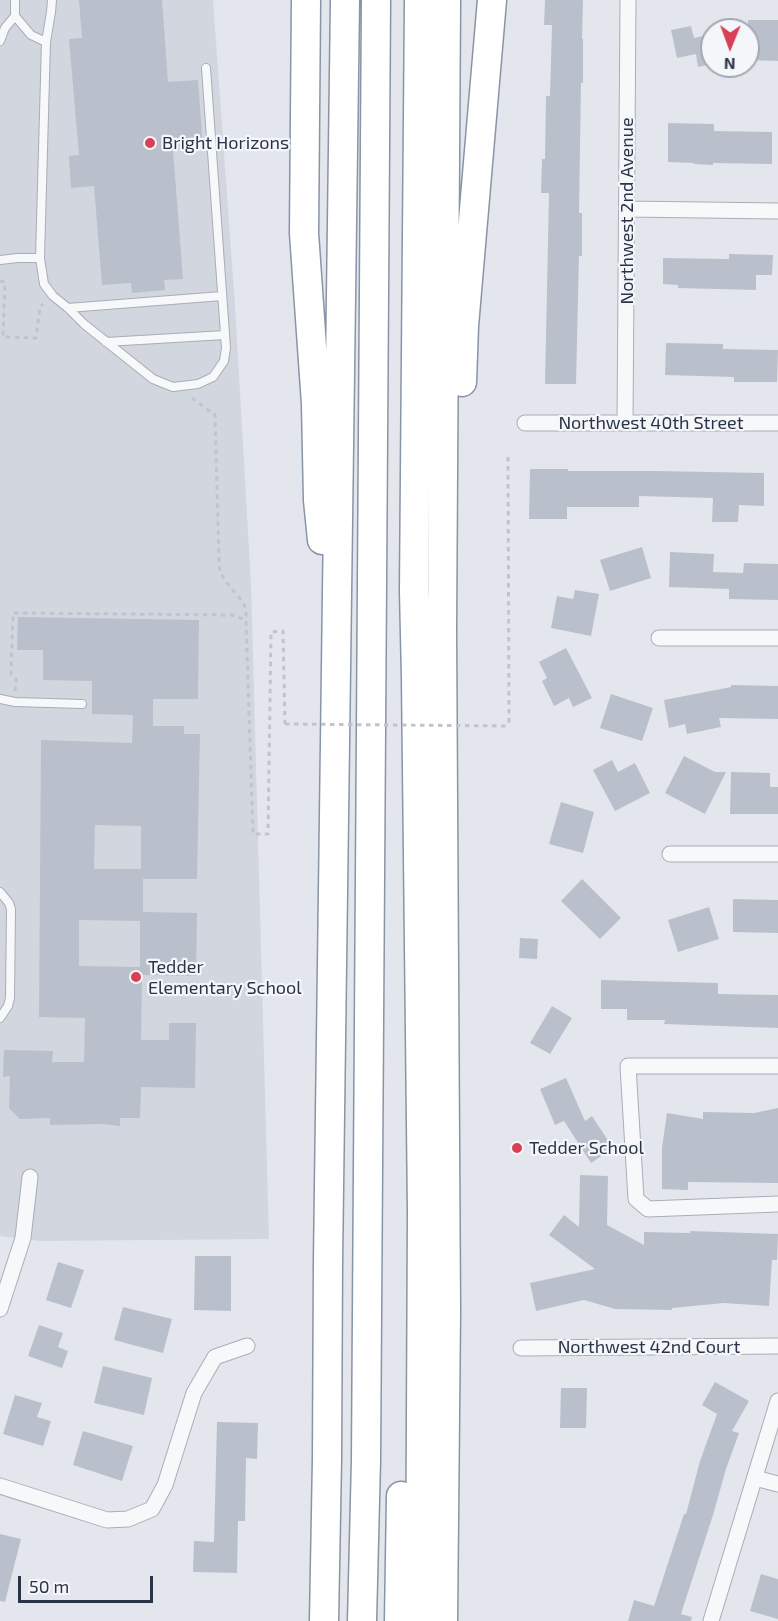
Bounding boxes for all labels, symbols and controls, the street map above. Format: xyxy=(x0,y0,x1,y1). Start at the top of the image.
north arrow xyxy=(700,18,760,78)
text: N xyxy=(724,55,736,74)
street label: Northwest 2nd Avenue xyxy=(616,117,638,305)
place label: Bright Horizons xyxy=(162,132,289,154)
marker: Bright Horizons xyxy=(143,136,157,150)
street label: Northwest 40th Street xyxy=(558,412,744,434)
place label: Tedder Elementary School xyxy=(148,956,302,998)
marker: Tedder Elementary School xyxy=(129,970,143,984)
place label: Tedder School xyxy=(529,1137,644,1159)
marker: Tedder School xyxy=(510,1141,524,1155)
street label: Northwest 42nd Court xyxy=(558,1336,740,1358)
scale bar xyxy=(21,1564,156,1602)
text: 50 m xyxy=(29,1575,69,1597)

